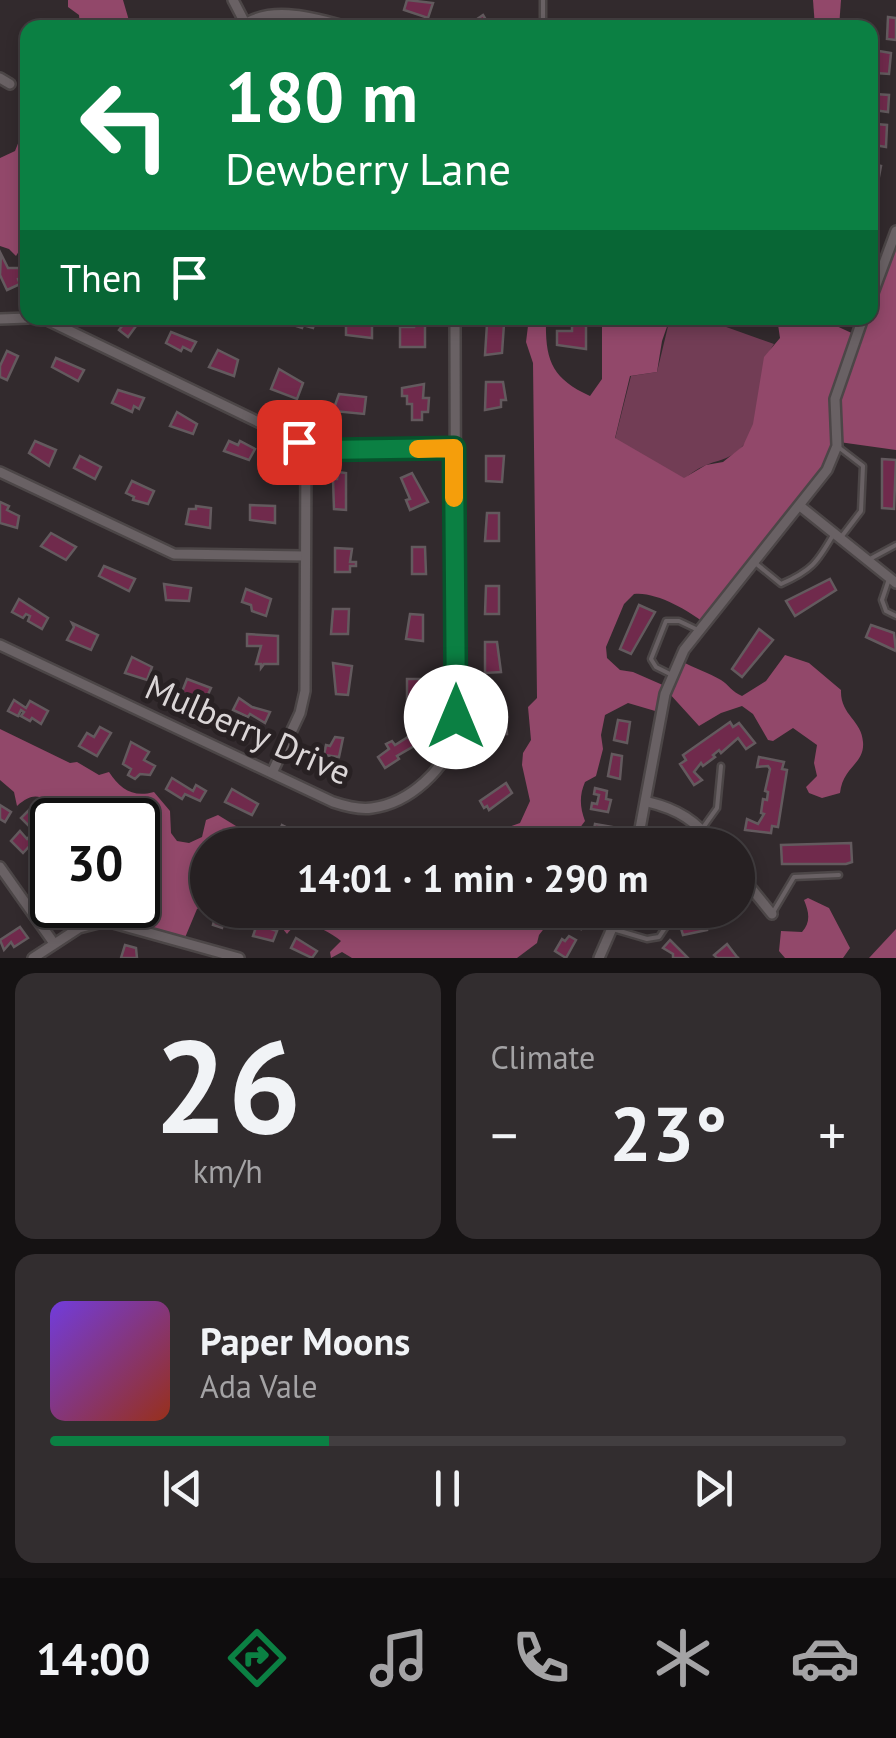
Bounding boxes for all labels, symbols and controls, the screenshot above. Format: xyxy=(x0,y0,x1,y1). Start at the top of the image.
text: 180 m xyxy=(225,51,418,141)
icon: left xyxy=(60,60,190,190)
text: Dewberry Lane xyxy=(225,139,511,197)
icon: arrive xyxy=(162,250,217,305)
text: Then xyxy=(60,253,142,302)
pin xyxy=(257,400,342,485)
icon: arrive xyxy=(272,415,327,470)
street label: Mulberry Drive xyxy=(139,663,358,795)
position arrow xyxy=(404,665,508,769)
speed limit sign: 30 xyxy=(30,798,160,928)
text: 14:01 · 1 min · 290 m xyxy=(297,853,648,902)
text: 26 xyxy=(154,1001,301,1169)
text: Climate xyxy=(491,1036,595,1078)
text: 23° xyxy=(609,1085,727,1182)
text: − xyxy=(491,1099,518,1170)
text: + xyxy=(818,1099,846,1170)
text: km/h xyxy=(193,1150,263,1192)
text: Paper Moons xyxy=(200,1316,410,1365)
text: Ada Vale xyxy=(200,1365,317,1407)
icon: previous xyxy=(155,1461,210,1516)
icon: pause xyxy=(420,1461,475,1516)
icon: next xyxy=(686,1461,741,1516)
icon: directions xyxy=(222,1623,292,1693)
icon: music xyxy=(364,1623,434,1693)
icon: phone xyxy=(506,1623,576,1693)
icon: climate xyxy=(648,1623,718,1693)
icon: car xyxy=(790,1623,860,1693)
text: 14:00 xyxy=(36,1629,150,1687)

